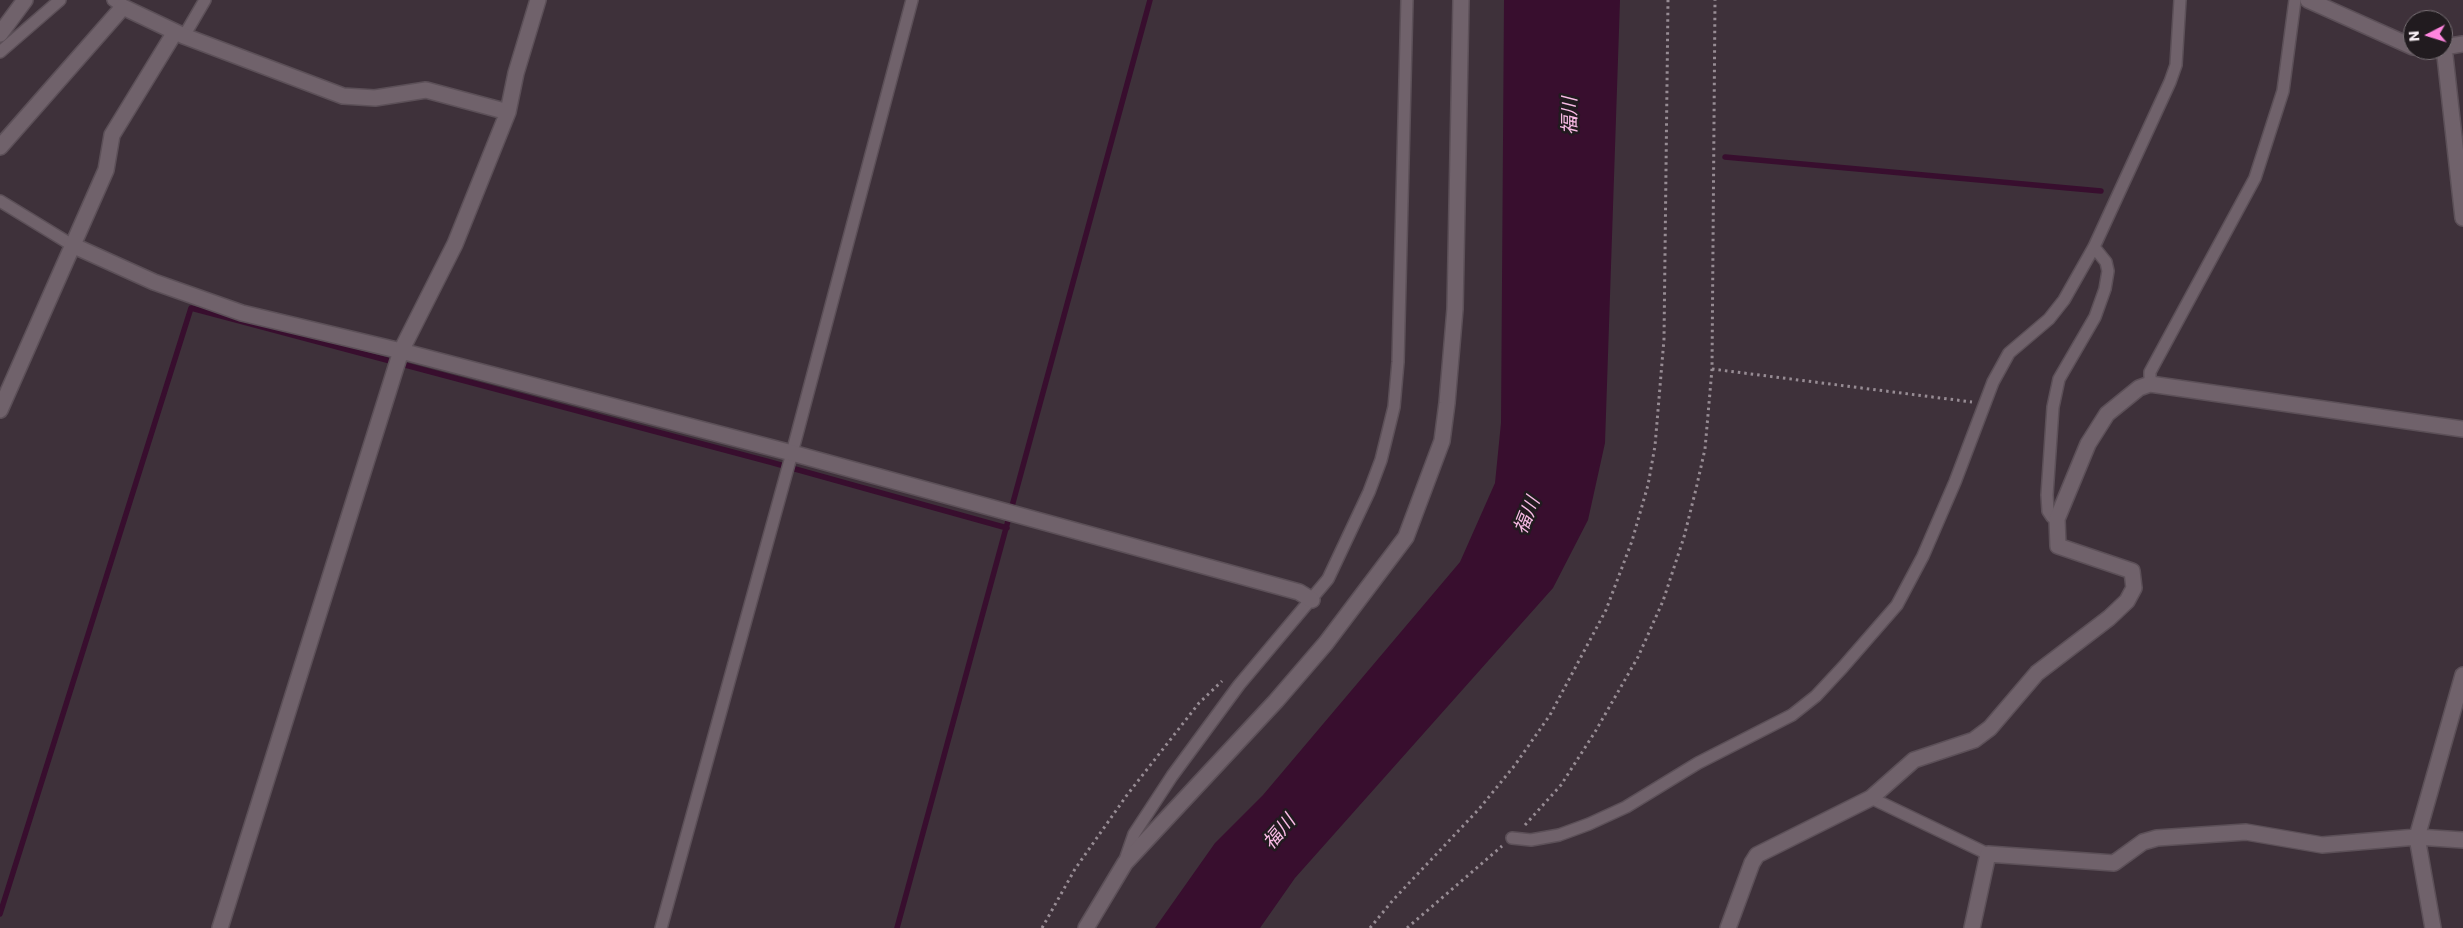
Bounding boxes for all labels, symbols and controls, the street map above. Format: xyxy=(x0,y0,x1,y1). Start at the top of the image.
north arrow xyxy=(2403,10,2453,60)
text: N xyxy=(2404,30,2424,42)
water label: 福川 xyxy=(1560,97,1582,135)
water label: 福川 xyxy=(1510,494,1546,538)
water label: 福川 xyxy=(1259,811,1301,855)

